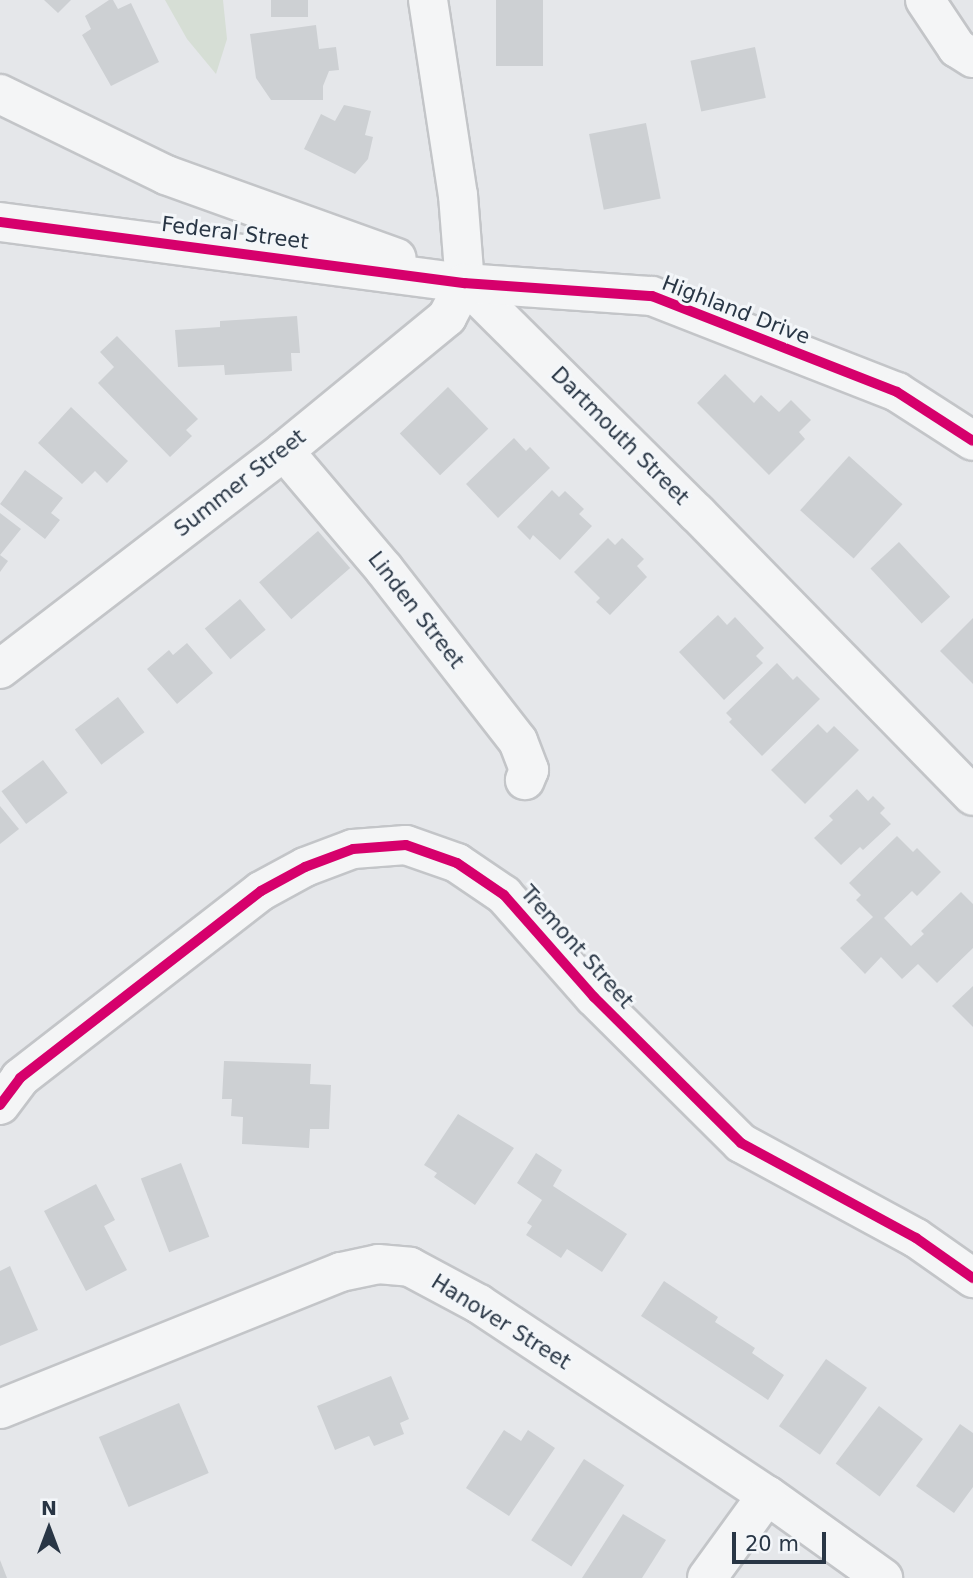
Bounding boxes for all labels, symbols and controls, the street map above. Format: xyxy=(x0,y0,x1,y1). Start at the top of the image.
street label: Federal Street xyxy=(160,211,310,255)
street label: Highland Drive xyxy=(659,270,813,350)
street label: Dartmouth Street xyxy=(546,362,694,510)
street label: Summer Street xyxy=(169,424,311,542)
street label: Linden Street xyxy=(363,547,469,673)
street label: Tremont Street xyxy=(515,881,639,1013)
street label: Hanover Street xyxy=(427,1269,575,1375)
north arrow xyxy=(14,1494,84,1564)
text: N xyxy=(41,1497,57,1519)
scale bar xyxy=(735,1518,830,1562)
text: 20 m xyxy=(745,1532,799,1556)

